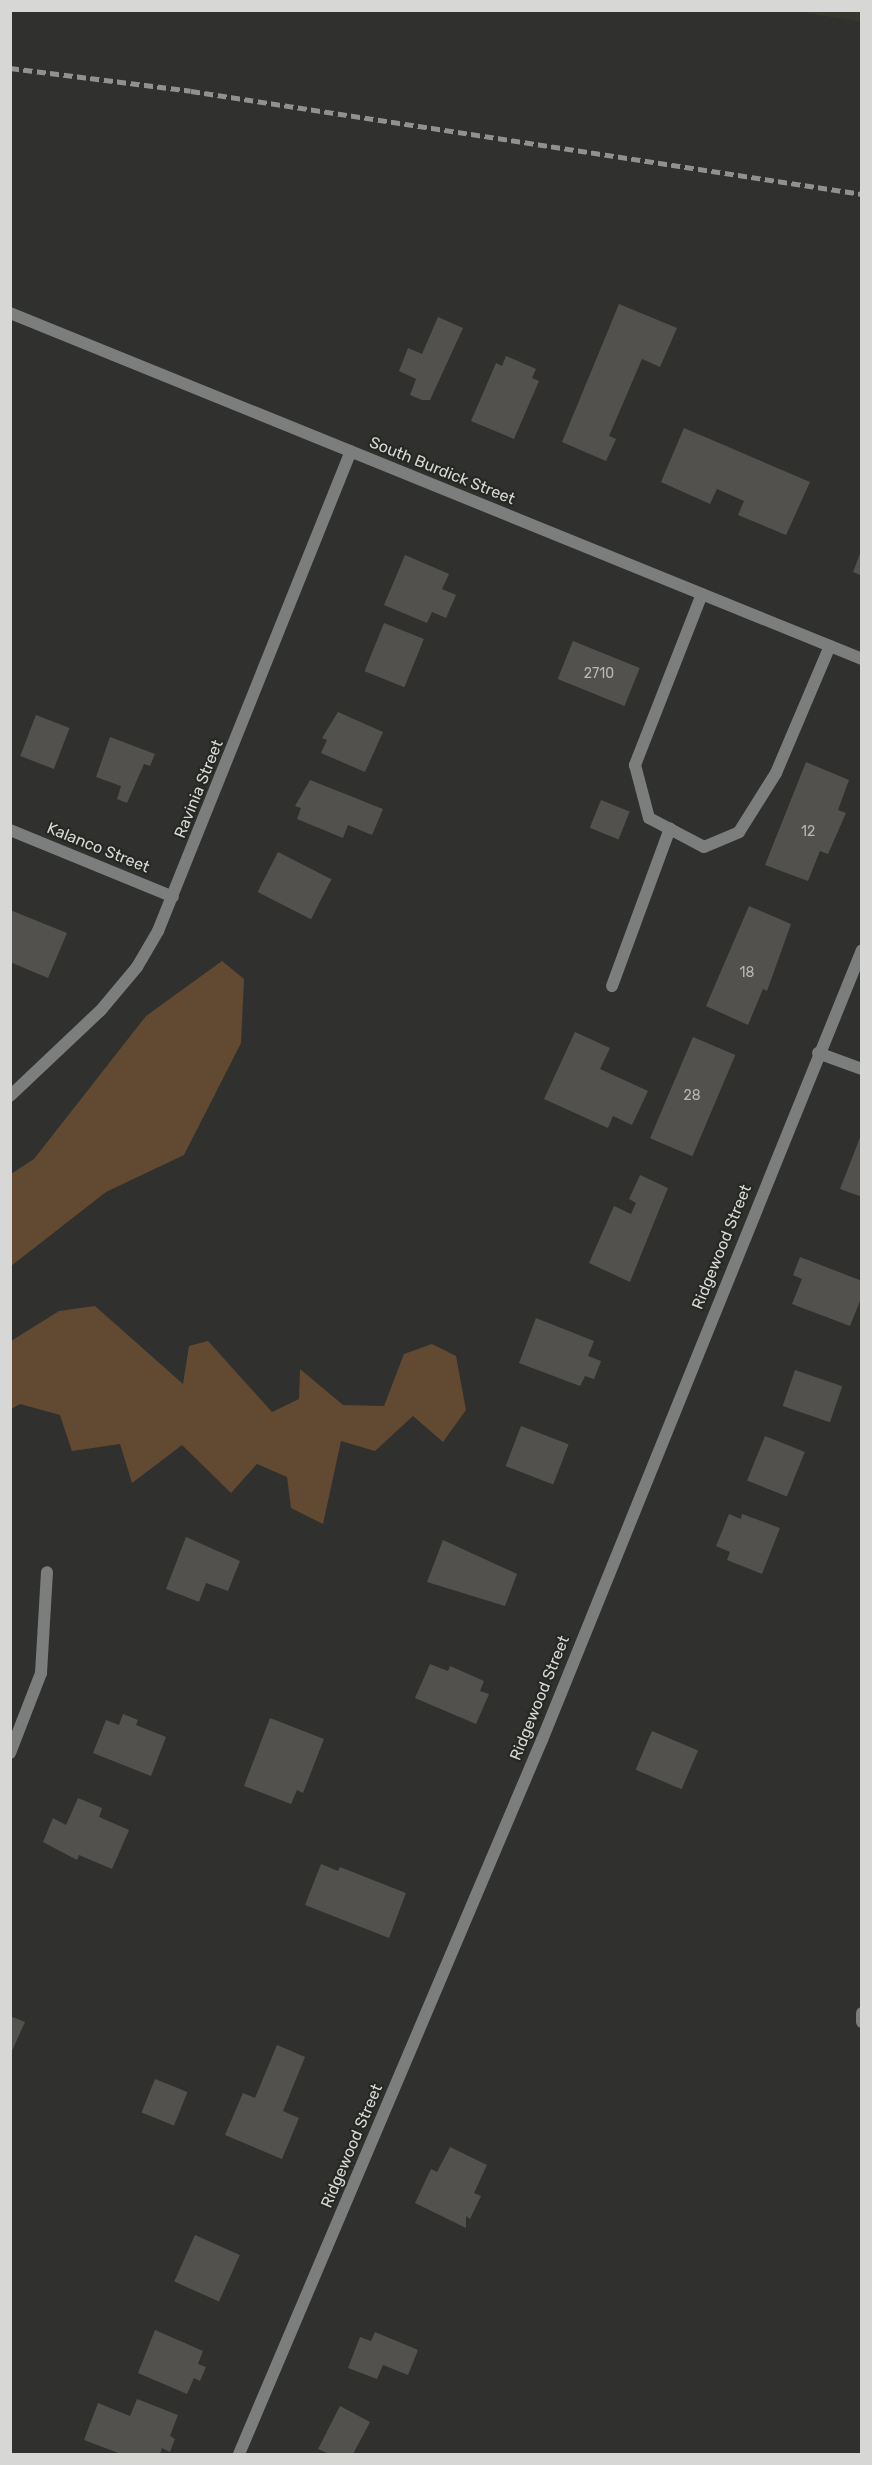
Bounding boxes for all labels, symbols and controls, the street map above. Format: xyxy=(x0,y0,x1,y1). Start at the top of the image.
street label: South Burdick Street xyxy=(366,433,518,509)
house number: 2710 xyxy=(584,666,614,682)
street label: Ravinia Street xyxy=(171,737,227,841)
street label: Kalanco Street xyxy=(44,819,152,877)
house number: 12 xyxy=(801,824,815,840)
house number: 18 xyxy=(740,965,754,981)
house number: 28 xyxy=(683,1088,701,1104)
street label: Ridgewood Street xyxy=(688,1182,756,1312)
street label: Ridgewood Street xyxy=(506,1633,574,1763)
street label: Ridgewood Street xyxy=(317,2081,387,2211)

